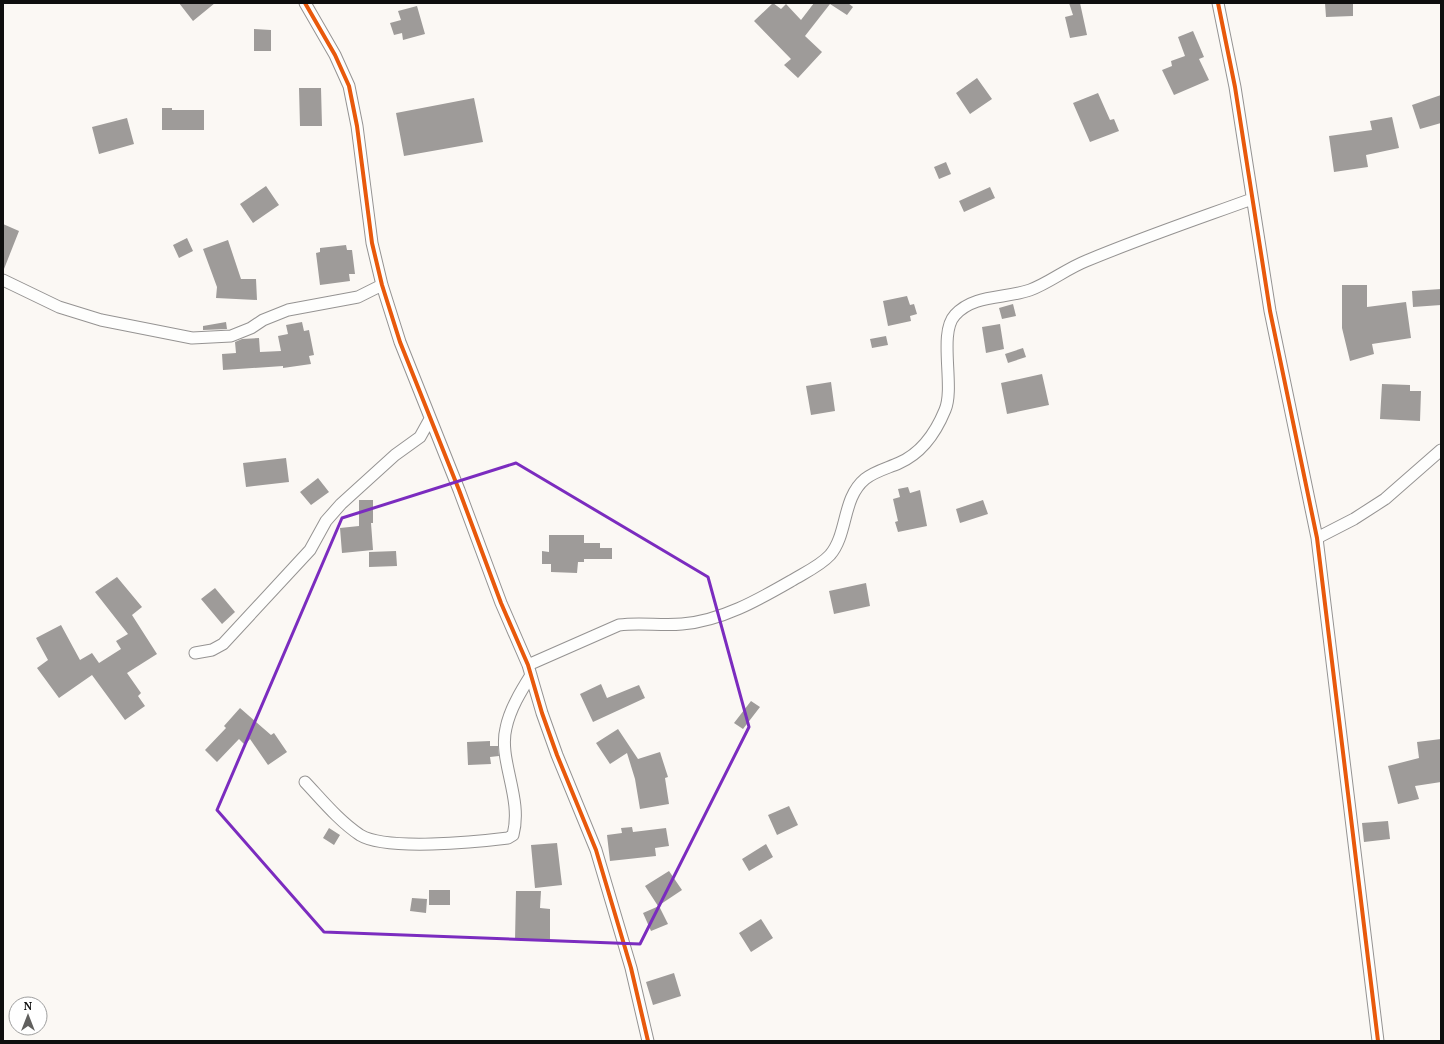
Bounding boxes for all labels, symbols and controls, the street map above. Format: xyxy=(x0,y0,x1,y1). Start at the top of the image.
north arrow xyxy=(8,996,48,1036)
text: N xyxy=(24,999,33,1013)

